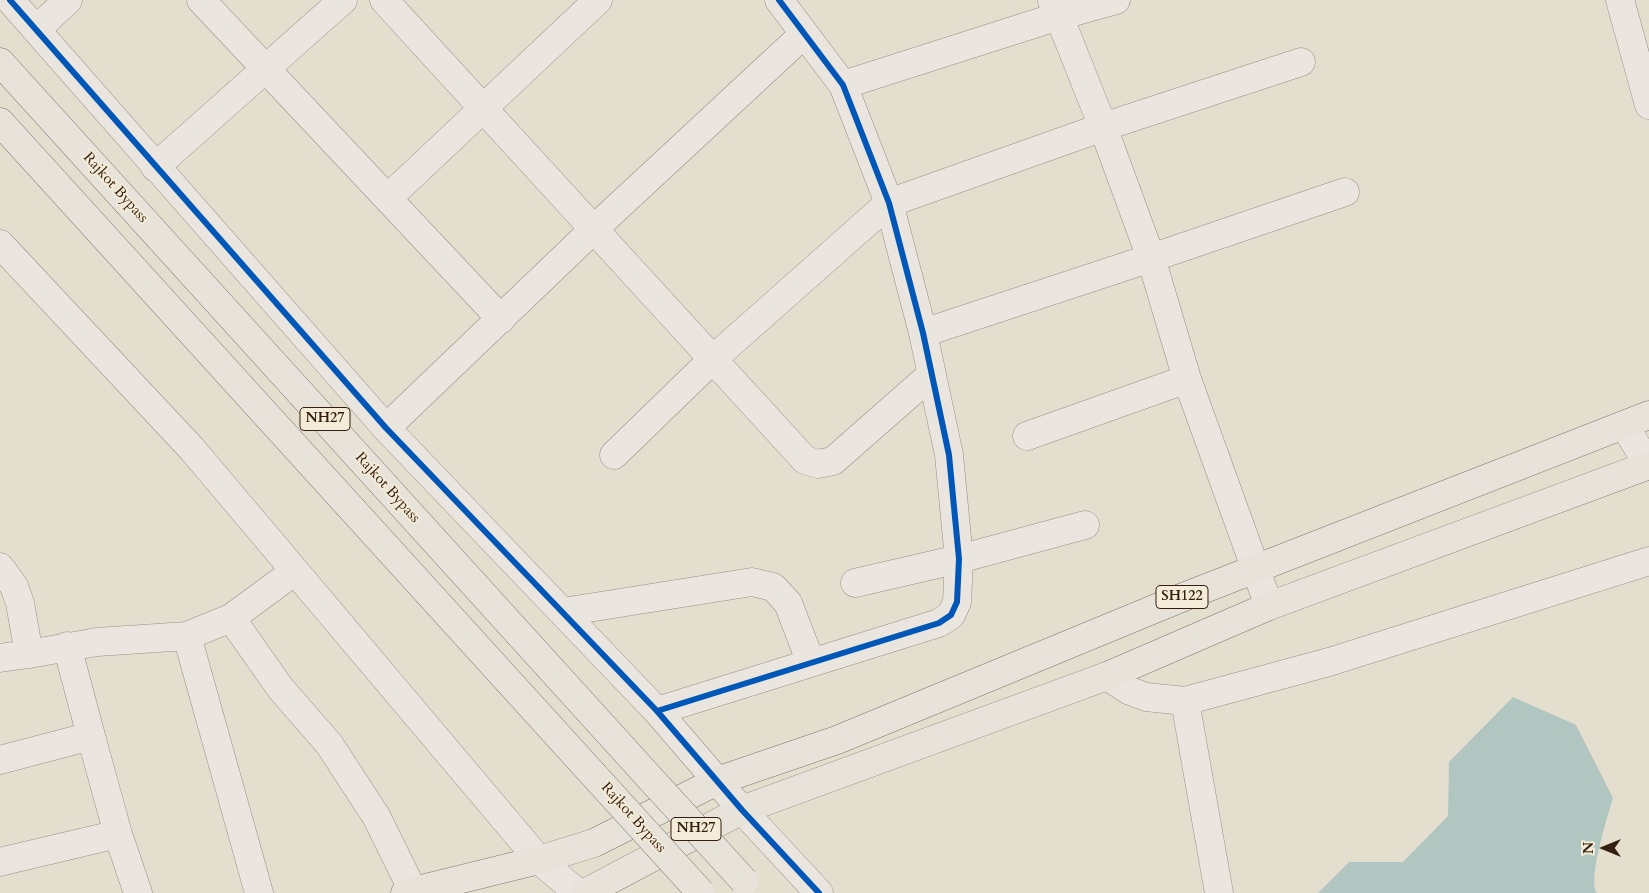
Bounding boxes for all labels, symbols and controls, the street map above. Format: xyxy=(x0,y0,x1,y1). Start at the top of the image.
street label: Rajkot Bypass xyxy=(79,149,151,227)
road number: NH27 xyxy=(300,408,350,430)
street label: Rajkot Bypass xyxy=(351,449,423,527)
road number: SH122 xyxy=(1156,586,1208,608)
street label: Rajkot Bypass xyxy=(597,779,669,857)
road number: NH27 xyxy=(671,818,721,841)
north arrow xyxy=(1579,823,1629,873)
text: N xyxy=(1579,842,1598,854)

